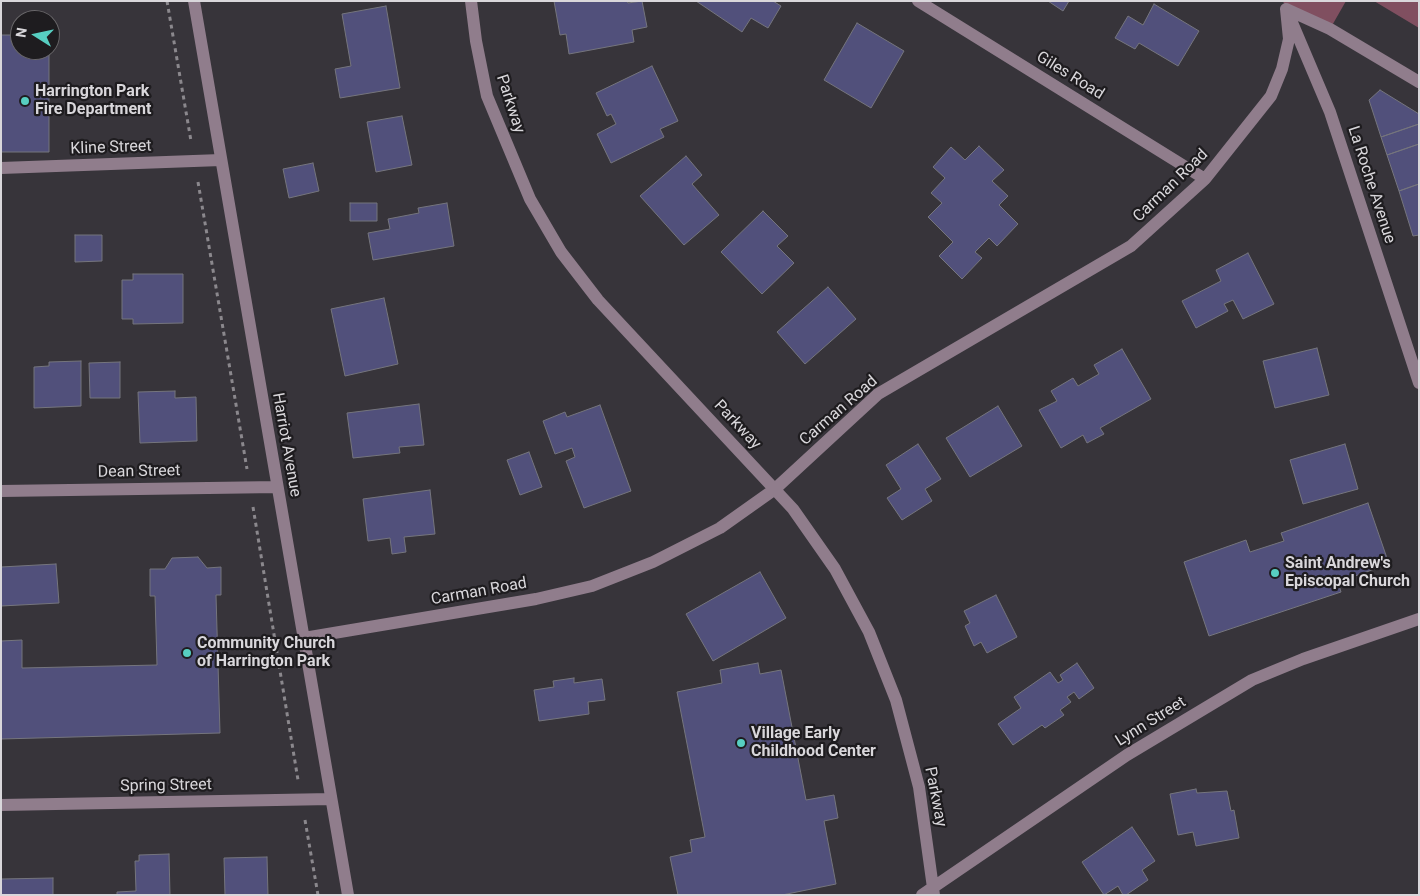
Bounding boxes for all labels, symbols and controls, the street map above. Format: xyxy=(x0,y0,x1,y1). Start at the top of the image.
north arrow xyxy=(10,10,60,60)
text: N xyxy=(12,26,30,39)
street label: Giles Road xyxy=(1033,48,1107,104)
street label: Parkway xyxy=(492,72,528,136)
place label: Harrington Park Fire Department xyxy=(35,82,151,120)
marker: Harrington Park Fire Department xyxy=(19,95,31,107)
street label: La Roche Avenue xyxy=(1343,124,1399,246)
street label: Kline Street xyxy=(70,137,152,159)
street label: Carman Road xyxy=(1130,145,1212,227)
street label: Carman Road xyxy=(796,372,882,450)
street label: Harriot Avenue xyxy=(267,391,305,499)
street label: Parkway xyxy=(709,396,765,454)
street label: Dean Street xyxy=(97,462,181,482)
place label: Saint Andrew's Episcopal Church xyxy=(1285,554,1410,592)
marker: Saint Andrew's Episcopal Church xyxy=(1269,567,1281,579)
street label: Carman Road xyxy=(430,574,528,610)
place label: Community Church of Harrington Park xyxy=(197,634,335,672)
marker: Community Church of Harrington Park xyxy=(181,647,193,659)
street label: Lynn Street xyxy=(1112,693,1190,751)
place label: Village Early Childhood Center xyxy=(751,724,876,762)
marker: Village Early Childhood Center xyxy=(735,737,747,749)
street label: Parkway xyxy=(920,766,950,828)
street label: Spring Street xyxy=(120,776,212,796)

